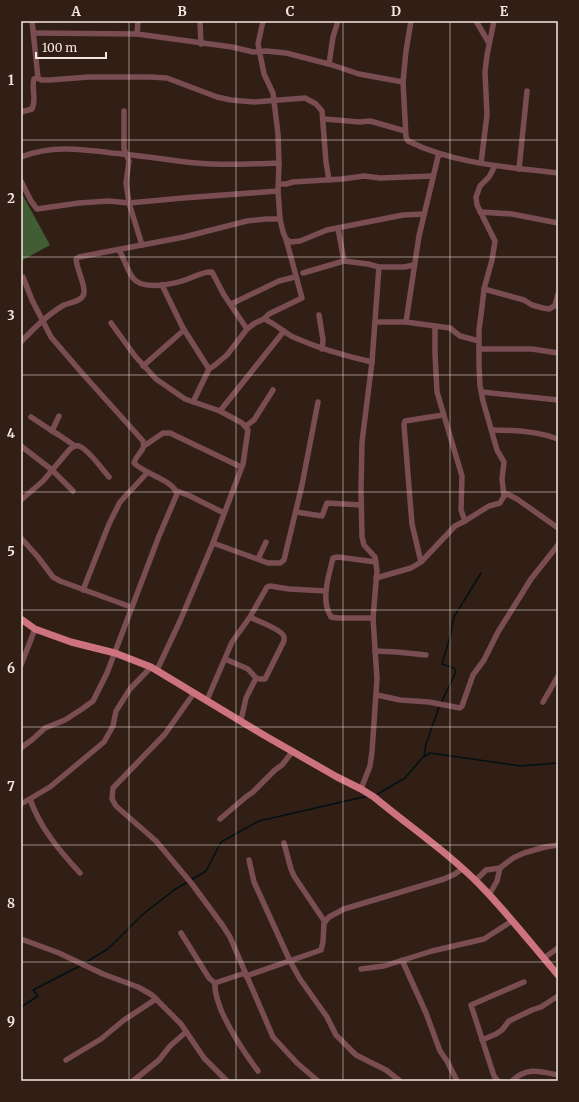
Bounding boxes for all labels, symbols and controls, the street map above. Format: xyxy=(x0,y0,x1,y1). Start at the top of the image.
text: A xyxy=(70,3,81,20)
text: B xyxy=(177,3,187,20)
text: C xyxy=(286,3,295,20)
text: D xyxy=(391,3,401,20)
text: E xyxy=(500,3,509,20)
scale bar xyxy=(36,34,106,60)
text: 100 m xyxy=(42,40,77,55)
text: 1 xyxy=(8,72,14,89)
text: 2 xyxy=(7,190,15,207)
text: 3 xyxy=(7,307,15,324)
text: 4 xyxy=(7,425,16,442)
text: 5 xyxy=(7,543,15,560)
text: 6 xyxy=(7,660,15,677)
text: 7 xyxy=(7,778,15,795)
text: 8 xyxy=(7,895,15,912)
text: 9 xyxy=(7,1013,15,1030)

